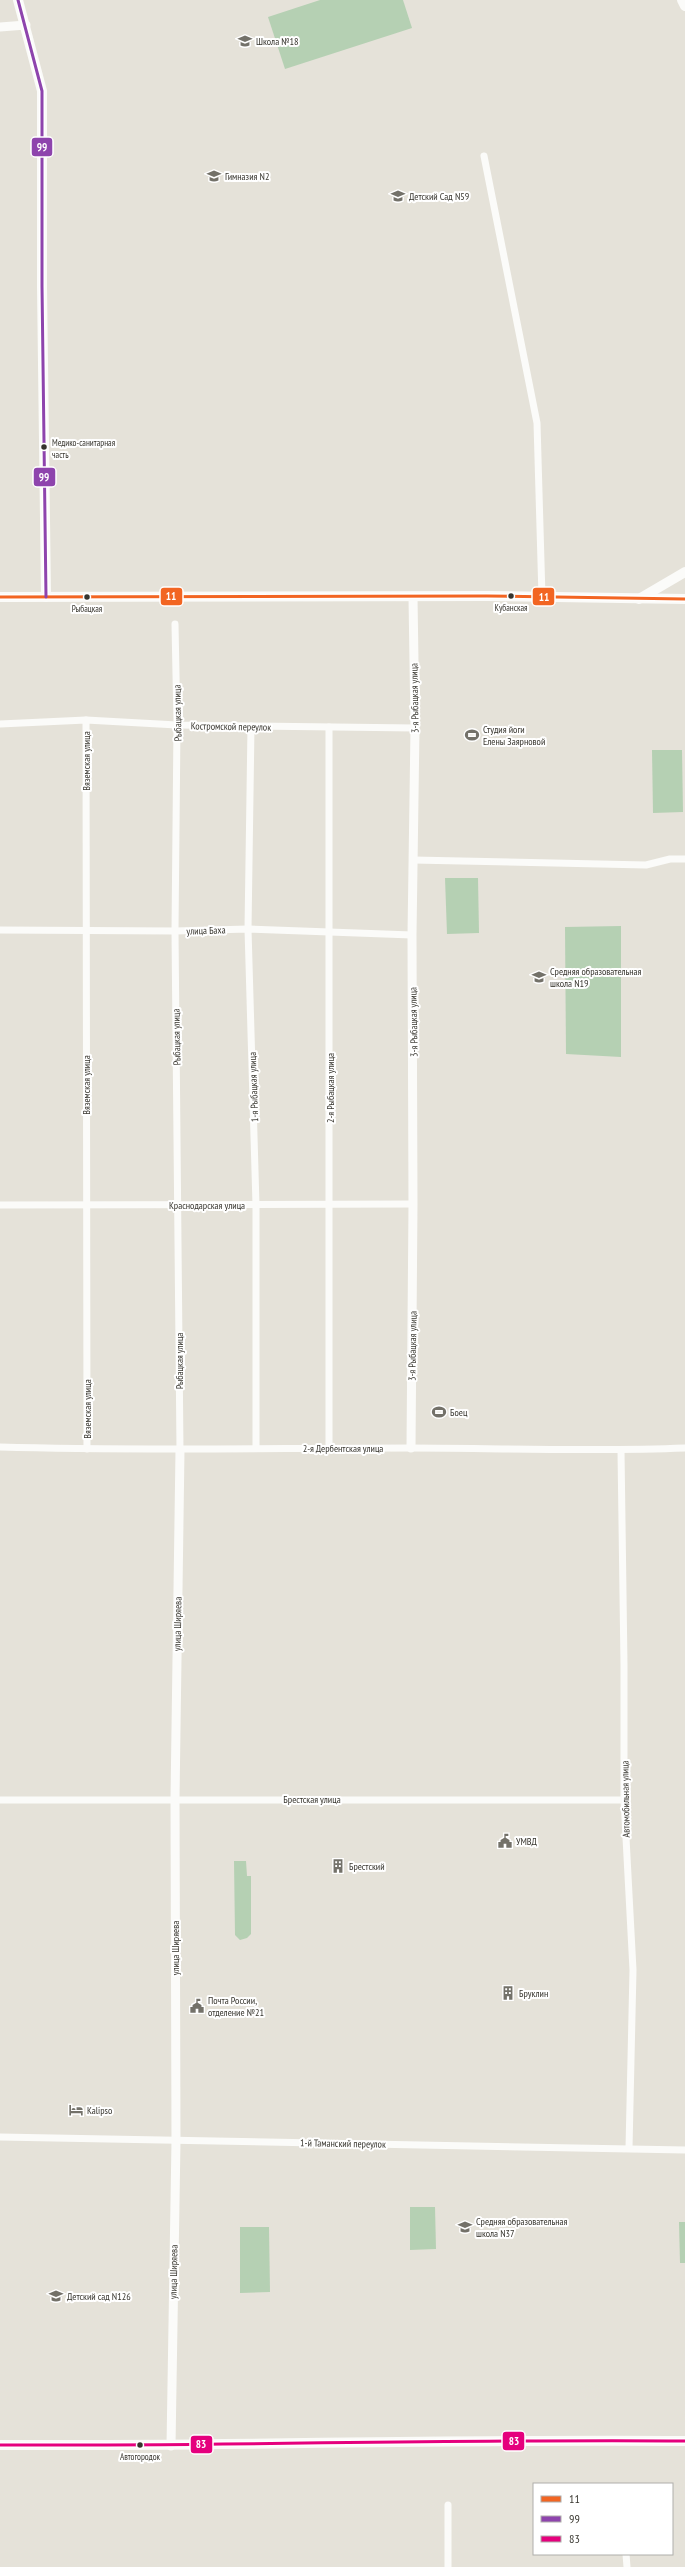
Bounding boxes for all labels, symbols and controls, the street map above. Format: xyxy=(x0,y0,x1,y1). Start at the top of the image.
school or university icon: Школа №18 xyxy=(237,33,253,49)
place label: Школа №18 xyxy=(256,35,299,48)
line badge: 99 xyxy=(31,137,53,157)
text: 99 xyxy=(37,140,47,154)
school or university icon: Гимназия N2 xyxy=(206,168,222,184)
place label: Гимназия N2 xyxy=(225,170,269,183)
school or university icon: Детский Сад N59 xyxy=(390,188,406,204)
place label: Детский Сад N59 xyxy=(409,190,469,203)
place label: Медико-санитарная часть xyxy=(52,437,115,460)
marker: Медико-санитарная часть xyxy=(39,442,49,452)
line badge: 99 xyxy=(33,467,56,487)
text: 99 xyxy=(39,470,49,484)
line badge: 11 xyxy=(160,587,183,606)
line badge: 11 xyxy=(532,587,555,606)
text: 11 xyxy=(166,589,176,603)
text: 11 xyxy=(539,590,549,604)
marker: Кубанская xyxy=(506,591,516,601)
marker: Рыбацкая xyxy=(82,592,92,602)
place label: Кубанская xyxy=(495,602,527,613)
place label: Рыбацкая xyxy=(72,603,102,614)
street label: 3-я Рыбацкая улица xyxy=(407,663,422,733)
street label: Рыбацкая улица xyxy=(171,685,184,741)
street label: Костромской переулок xyxy=(191,719,271,734)
place label: Студия йоги Елены Заярновой xyxy=(483,723,545,748)
sports icon: Студия йоги Елены Заярновой xyxy=(464,727,480,743)
street label: Вяземская улица xyxy=(80,731,93,791)
street label: улица Баха xyxy=(186,923,226,938)
place label: Средняя образовательная школа N19 xyxy=(550,965,642,990)
school or university icon: Средняя образовательная школа N19 xyxy=(531,969,547,985)
street label: 3-я Рыбацкая улица xyxy=(406,987,421,1057)
street label: Рыбацкая улица xyxy=(170,1009,183,1065)
street label: 1-я Рыбацкая улица xyxy=(246,1052,261,1122)
street label: 2-я Рыбацкая улица xyxy=(324,1053,337,1123)
street label: Вяземская улица xyxy=(80,1055,93,1115)
street label: Краснодарская улица xyxy=(169,1199,245,1212)
street label: 3-я Рыбацкая улица xyxy=(405,1311,420,1381)
street label: Рыбацкая улица xyxy=(173,1333,186,1389)
street label: Вяземская улица xyxy=(81,1379,94,1439)
sports icon: Боец xyxy=(431,1404,447,1420)
place label: Боец xyxy=(450,1406,468,1419)
street label: 2-я Дербентская улица xyxy=(303,1442,383,1455)
street label: улица Ширяева xyxy=(171,1597,184,1651)
street label: Автомобильная улица xyxy=(618,1760,633,1838)
street label: Брестская улица xyxy=(283,1793,341,1806)
public building icon: УМВД xyxy=(497,1833,513,1849)
place label: УМВД xyxy=(516,1835,538,1848)
building icon: Брестский xyxy=(330,1858,346,1874)
place label: Брестский xyxy=(349,1860,385,1873)
street label: улица Ширяева xyxy=(169,1921,182,1975)
building icon: Бруклин xyxy=(500,1985,516,2001)
place label: Бруклин xyxy=(519,1987,548,2000)
place label: Почта России, отделение №21 xyxy=(208,1994,264,2019)
public building icon: Почта России, отделение №21 xyxy=(189,1998,205,2014)
hotel icon: Kalipso xyxy=(68,2102,84,2118)
place label: Kalipso xyxy=(87,2104,112,2117)
street label: 1-й Таманский переулок xyxy=(300,2136,386,2151)
place label: Средняя образовательная школа N37 xyxy=(476,2215,568,2240)
school or university icon: Средняя образовательная школа N37 xyxy=(457,2219,473,2235)
street label: улица Ширяева xyxy=(167,2245,180,2299)
school or university icon: Детский сад N126 xyxy=(48,2288,64,2304)
place label: Детский сад N126 xyxy=(67,2290,131,2303)
line badge: 83 xyxy=(502,2431,525,2451)
text: 83 xyxy=(509,2434,519,2448)
line badge: 83 xyxy=(190,2435,213,2454)
text: 83 xyxy=(196,2437,206,2451)
marker: Автогородок xyxy=(135,2440,145,2450)
place label: Автогородок xyxy=(120,2451,161,2462)
legend xyxy=(533,2483,673,2555)
text: 11 xyxy=(569,2491,580,2506)
text: 99 xyxy=(569,2511,580,2526)
text: 83 xyxy=(569,2531,580,2546)

